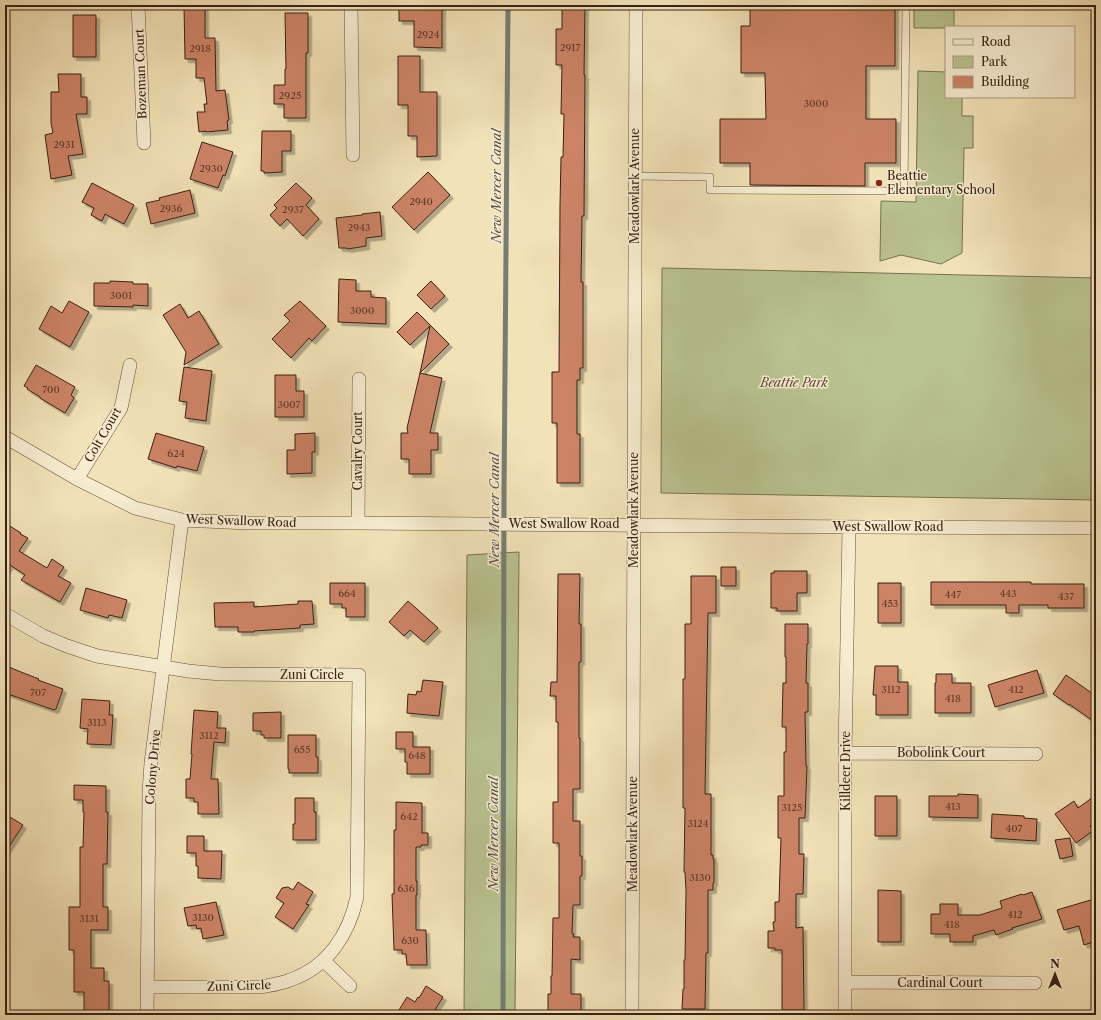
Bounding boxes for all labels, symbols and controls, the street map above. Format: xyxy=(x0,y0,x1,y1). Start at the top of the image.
legend xyxy=(945,26,1075,98)
street label: Bozeman Court xyxy=(131,28,150,119)
house number: 2924 xyxy=(416,28,440,41)
text: Road xyxy=(981,34,1011,49)
house number: 2917 xyxy=(560,41,580,54)
house number: 2918 xyxy=(189,42,211,55)
text: Park xyxy=(981,54,1008,69)
text: Building xyxy=(981,74,1029,89)
house number: 2925 xyxy=(279,89,301,102)
house number: 3000 xyxy=(804,97,828,110)
water label: New Mercer Canal xyxy=(488,127,504,244)
street label: Meadowlark Avenue xyxy=(627,128,642,244)
house number: 2931 xyxy=(53,138,75,151)
house number: 2930 xyxy=(199,162,223,175)
place label: Beattie Elementary School xyxy=(887,168,996,197)
marker: Beattie Elementary School xyxy=(874,178,884,188)
house number: 2940 xyxy=(409,195,433,208)
house number: 2936 xyxy=(160,202,183,215)
house number: 2937 xyxy=(282,203,304,216)
house number: 2943 xyxy=(348,221,370,234)
house number: 3001 xyxy=(110,289,133,302)
house number: 3000 xyxy=(350,304,374,317)
park label: Beattie Park xyxy=(759,375,828,390)
house number: 700 xyxy=(42,383,60,396)
house number: 3007 xyxy=(277,398,301,411)
street label: Colt Court xyxy=(81,404,125,465)
street label: Cavalry Court xyxy=(350,411,365,491)
house number: 624 xyxy=(167,447,185,460)
water label: New Mercer Canal xyxy=(486,451,502,568)
street label: Meadowlark Avenue xyxy=(626,452,641,568)
street label: West Swallow Road xyxy=(184,511,297,530)
street label: West Swallow Road xyxy=(507,516,620,531)
street label: West Swallow Road xyxy=(831,519,944,534)
house number: 664 xyxy=(338,587,356,600)
house number: 443 xyxy=(999,587,1017,600)
house number: 447 xyxy=(945,588,961,601)
house number: 437 xyxy=(1058,590,1074,603)
house number: 453 xyxy=(882,597,898,610)
street label: Zuni Circle xyxy=(280,667,344,682)
house number: 3112 xyxy=(881,683,901,696)
house number: 412 xyxy=(1008,683,1024,696)
house number: 707 xyxy=(30,686,46,699)
house number: 418 xyxy=(945,692,961,705)
house number: 3113 xyxy=(87,716,107,729)
street label: Colony Drive xyxy=(142,728,163,805)
house number: 3112 xyxy=(199,729,219,742)
street label: Killdeer Drive xyxy=(838,731,853,811)
house number: 655 xyxy=(294,743,310,756)
street label: Bobolink Court xyxy=(897,745,986,760)
house number: 648 xyxy=(408,749,426,762)
water label: New Mercer Canal xyxy=(485,775,501,892)
street label: Meadowlark Avenue xyxy=(625,776,640,892)
house number: 413 xyxy=(945,800,961,813)
house number: 3125 xyxy=(782,801,802,814)
house number: 642 xyxy=(400,810,418,823)
house number: 3124 xyxy=(687,817,709,830)
house number: 407 xyxy=(1005,822,1023,835)
house number: 3130 xyxy=(689,871,711,884)
house number: 636 xyxy=(397,882,415,895)
house number: 412 xyxy=(1007,908,1023,921)
house number: 3130 xyxy=(192,911,214,924)
house number: 3131 xyxy=(79,912,100,925)
house number: 418 xyxy=(944,918,960,931)
house number: 630 xyxy=(401,934,419,947)
north arrow xyxy=(1035,954,1075,994)
text: N xyxy=(1050,957,1060,971)
street label: Cardinal Court xyxy=(897,975,983,990)
street label: Zuni Circle xyxy=(207,977,272,994)

